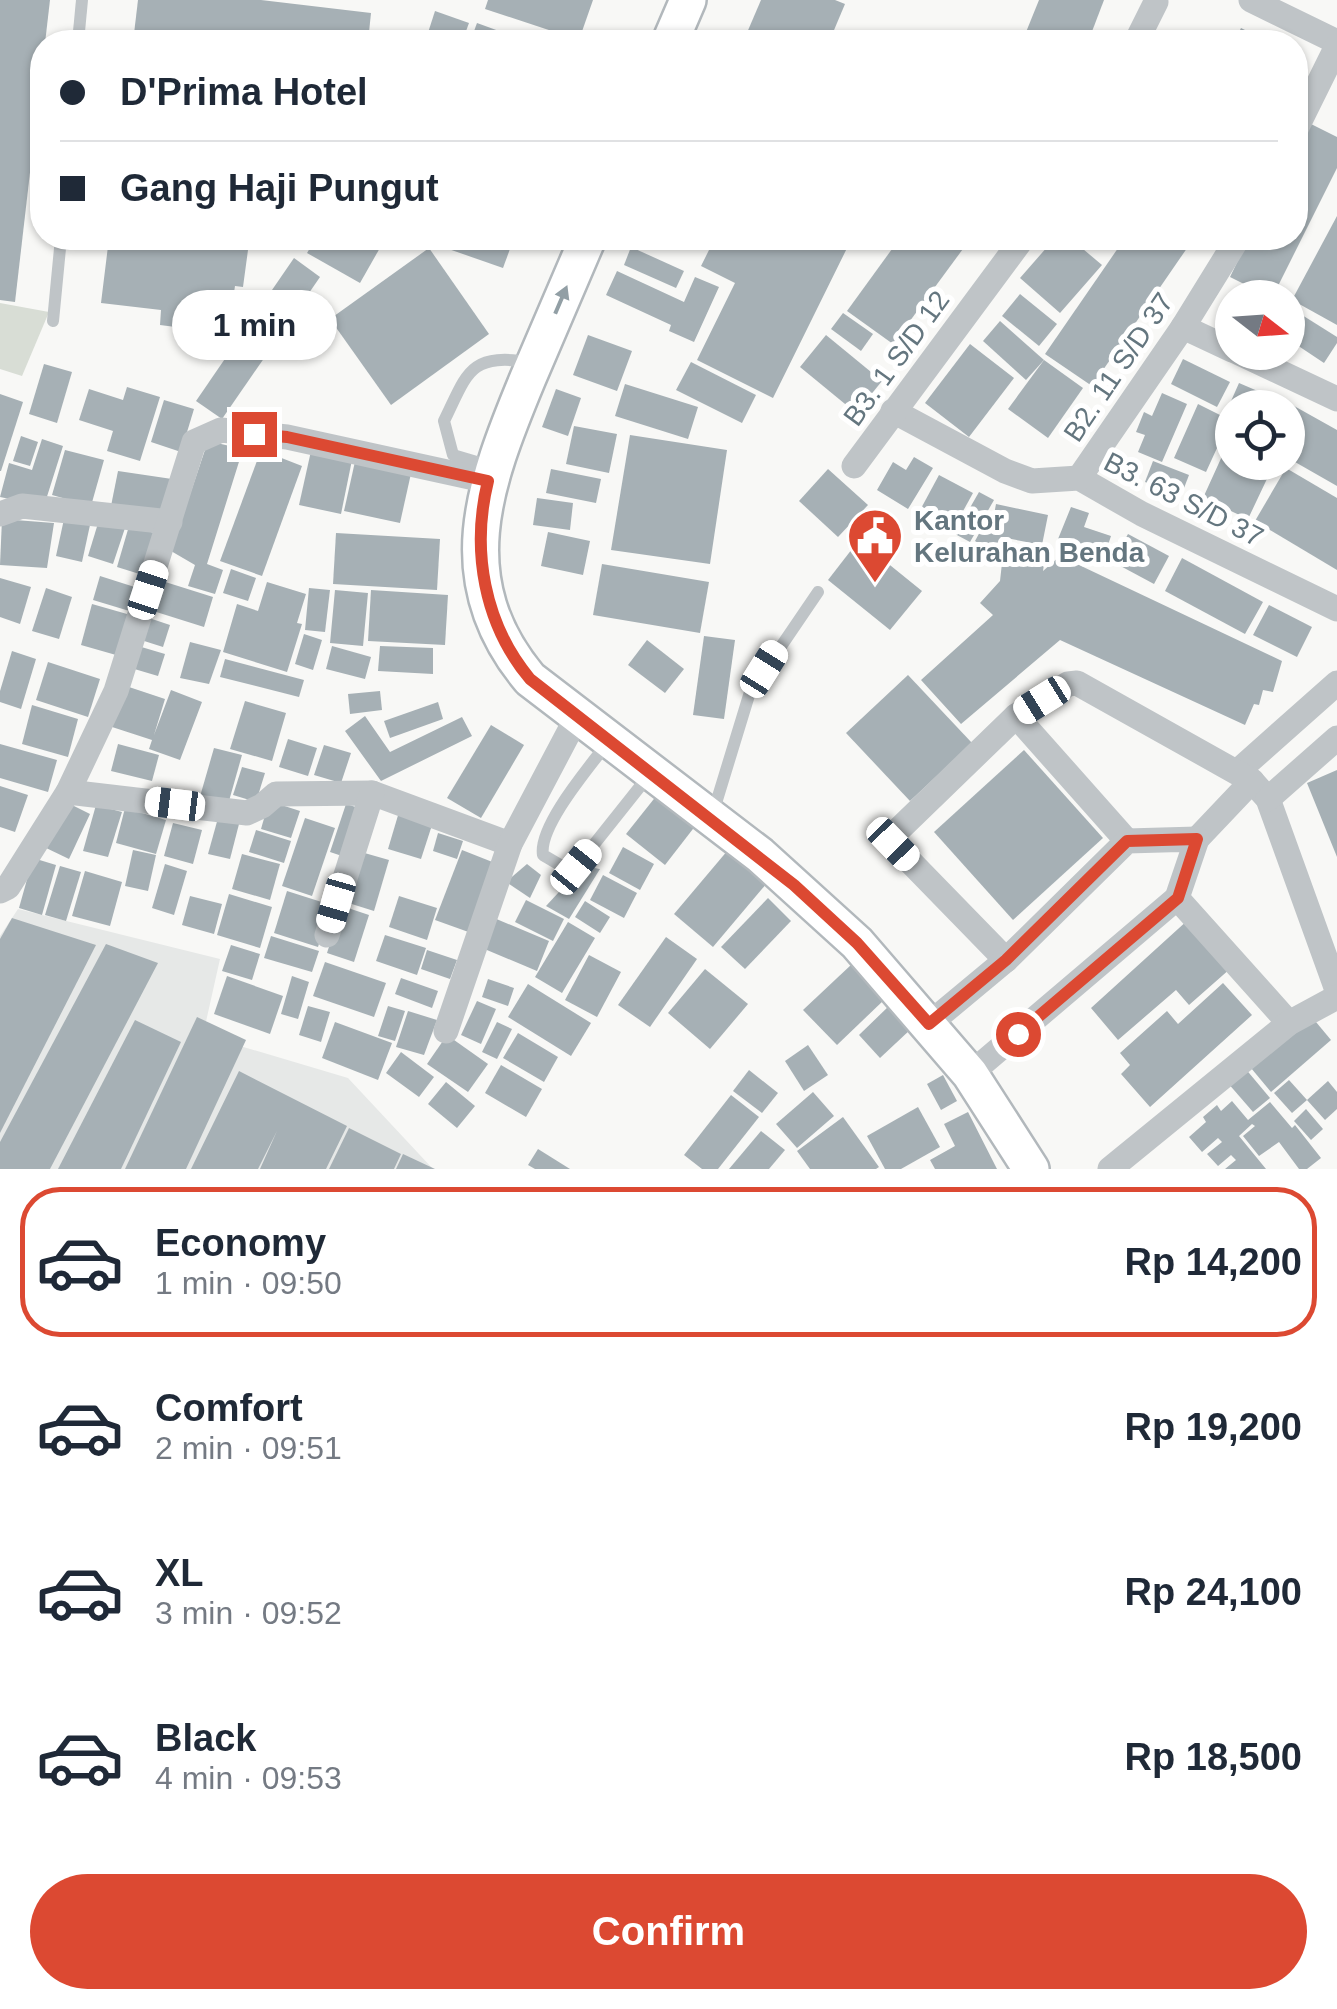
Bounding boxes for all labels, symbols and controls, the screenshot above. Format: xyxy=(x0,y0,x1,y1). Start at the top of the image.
text: D'Prima Hotel xyxy=(120,71,368,113)
text: Gang Haji Pungut xyxy=(120,167,439,209)
north arrow xyxy=(1215,280,1305,370)
map controls xyxy=(1215,280,1305,480)
one-way arrow xyxy=(553,285,569,315)
street label: B3. 1 S/D 12 xyxy=(837,285,956,432)
street label: B2. 11 S/D 37 xyxy=(1057,287,1179,447)
callout: 1 min xyxy=(172,289,336,359)
text: 1 min xyxy=(213,307,296,343)
button: locate xyxy=(1215,390,1305,480)
route end xyxy=(232,412,277,457)
street label: B3. 63 S/D 37 xyxy=(1099,446,1268,553)
place label: Kantor Kelurahan Benda xyxy=(914,505,1145,568)
public building icon: Kantor Kelurahan Benda xyxy=(845,506,905,585)
car xyxy=(124,557,172,623)
car xyxy=(735,636,793,702)
car xyxy=(1009,671,1075,729)
car xyxy=(143,785,207,823)
car xyxy=(861,812,925,876)
car xyxy=(545,834,607,900)
car xyxy=(313,870,359,936)
route start xyxy=(996,1012,1041,1057)
icon: car xyxy=(35,1217,125,1307)
text: Economy xyxy=(155,1222,326,1264)
text: Rp 14,200 xyxy=(1125,1241,1302,1283)
text: 1 min · 09:50 xyxy=(155,1265,342,1301)
icon: car xyxy=(35,1382,125,1472)
text: Comfort xyxy=(155,1387,303,1429)
text: Rp 19,200 xyxy=(1125,1406,1302,1448)
text: 2 min · 09:51 xyxy=(155,1430,342,1466)
icon: car xyxy=(35,1547,125,1637)
text: XL xyxy=(155,1552,204,1594)
text: Rp 24,100 xyxy=(1125,1571,1302,1613)
text: 3 min · 09:52 xyxy=(155,1595,342,1631)
icon: car xyxy=(35,1712,125,1802)
text: Black xyxy=(155,1717,256,1759)
text: Rp 18,500 xyxy=(1125,1736,1302,1778)
text: 4 min · 09:53 xyxy=(155,1760,342,1796)
button: Confirm xyxy=(30,1874,1307,1989)

